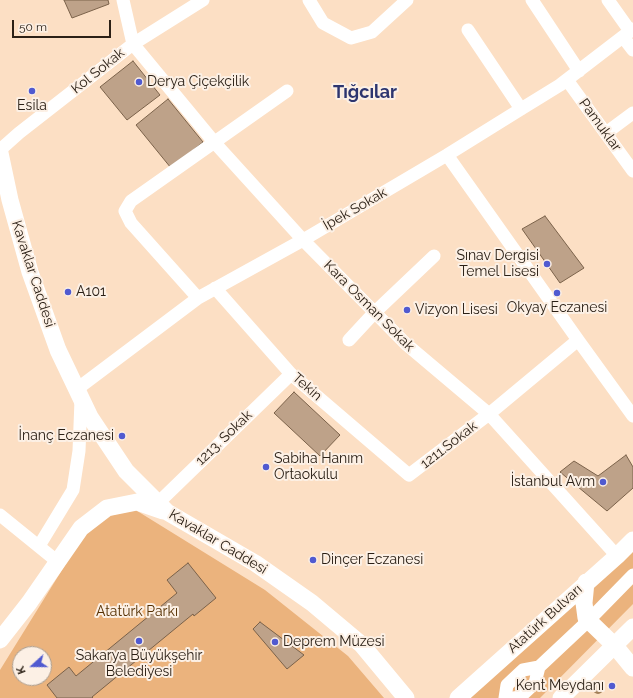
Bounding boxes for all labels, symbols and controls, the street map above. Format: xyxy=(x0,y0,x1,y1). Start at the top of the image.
scale bar xyxy=(14,12,113,38)
text: 50 m xyxy=(19,20,47,34)
street label: Kol Sokak xyxy=(68,44,128,98)
place label: Derya Çiçekçilik xyxy=(147,74,249,90)
marker: Derya Çiçekçilik xyxy=(134,77,144,87)
district label: Tığcılar xyxy=(333,82,397,104)
marker: Esila xyxy=(27,86,37,96)
street label: Pamuklar xyxy=(575,95,625,155)
place label: Esila xyxy=(17,98,47,114)
street label: İpek Sokak xyxy=(320,184,390,234)
street label: Kavaklar Caddesi xyxy=(8,218,58,330)
place label: Sınav Dergisi Temel Lisesi xyxy=(456,248,539,280)
street label: Kara Osman Sokak xyxy=(320,257,418,355)
marker: Sınav Dergisi Temel Lisesi xyxy=(542,259,552,269)
place label: A101 xyxy=(76,284,106,300)
marker: A101 xyxy=(63,287,73,297)
marker: Okyay Eczanesi xyxy=(552,288,562,298)
place label: Okyay Eczanesi xyxy=(507,300,607,316)
place label: Vizyon Lisesi xyxy=(415,302,498,318)
marker: Vizyon Lisesi xyxy=(402,305,412,315)
street label: Tekin xyxy=(289,370,325,404)
street label: 1213. Sokak xyxy=(192,407,256,469)
street label: 1211.Sokak xyxy=(417,418,481,472)
place label: İnanç Eczanesi xyxy=(19,428,114,444)
marker: İnanç Eczanesi xyxy=(117,431,127,441)
place label: Sabiha Hanım Ortaokulu xyxy=(274,451,363,484)
marker: Sabiha Hanım Ortaokulu xyxy=(261,462,271,472)
place label: İstanbul Avm xyxy=(511,474,595,490)
marker: İstanbul Avm xyxy=(598,477,608,487)
street label: Kavaklar Caddesi xyxy=(166,506,270,578)
place label: Dinçer Eczanesi xyxy=(321,552,423,568)
marker: Dinçer Eczanesi xyxy=(308,555,318,565)
street label: Atatürk Bulvarı xyxy=(504,581,586,657)
park label: Atatürk Parkı xyxy=(96,604,178,620)
place label: Deprem Müzesi xyxy=(283,634,385,650)
marker: Sakarya Büyükşehir Belediyesi xyxy=(134,636,144,646)
marker: Deprem Müzesi xyxy=(270,637,280,647)
north arrow xyxy=(12,646,52,686)
place label: Sakarya Büyükşehir Belediyesi xyxy=(76,648,202,680)
text: K xyxy=(14,664,29,676)
place label: Kent Meydanı xyxy=(516,678,604,694)
marker: Kent Meydanı xyxy=(607,681,617,691)

